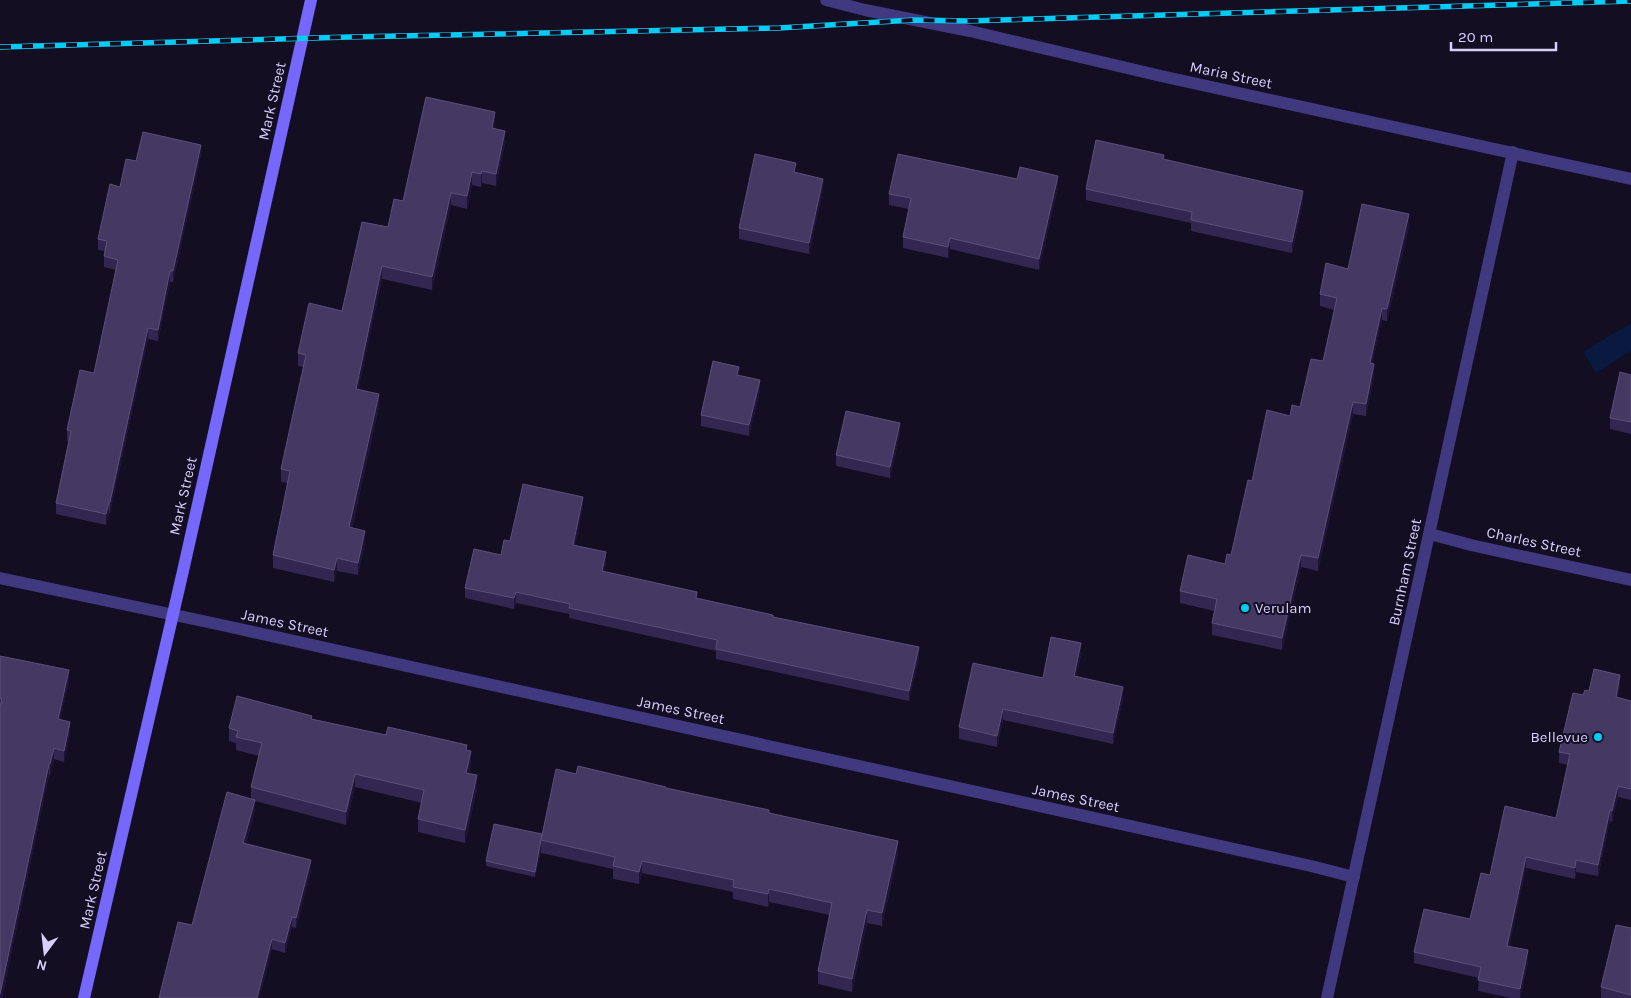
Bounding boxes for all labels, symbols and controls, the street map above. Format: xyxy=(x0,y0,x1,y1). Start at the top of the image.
scale bar xyxy=(1451,20,1556,52)
text: 20 m xyxy=(1458,28,1493,46)
street label: Maria Street xyxy=(1188,57,1274,93)
street label: Mark Street xyxy=(254,60,290,142)
street label: Mark Street xyxy=(165,455,201,537)
street label: Burnham Street xyxy=(1385,516,1425,627)
street label: Charles Street xyxy=(1485,523,1583,561)
place label: Verulam xyxy=(1255,599,1312,617)
marker: Verulam xyxy=(1239,602,1251,614)
street label: James Street xyxy=(240,605,331,641)
street label: James Street xyxy=(636,692,727,728)
place label: Bellevue xyxy=(1531,728,1588,746)
marker: Bellevue xyxy=(1592,731,1604,743)
street label: James Street xyxy=(1031,780,1122,816)
street label: Mark Street xyxy=(75,849,111,931)
north arrow xyxy=(20,928,70,978)
text: N xyxy=(35,956,49,975)

